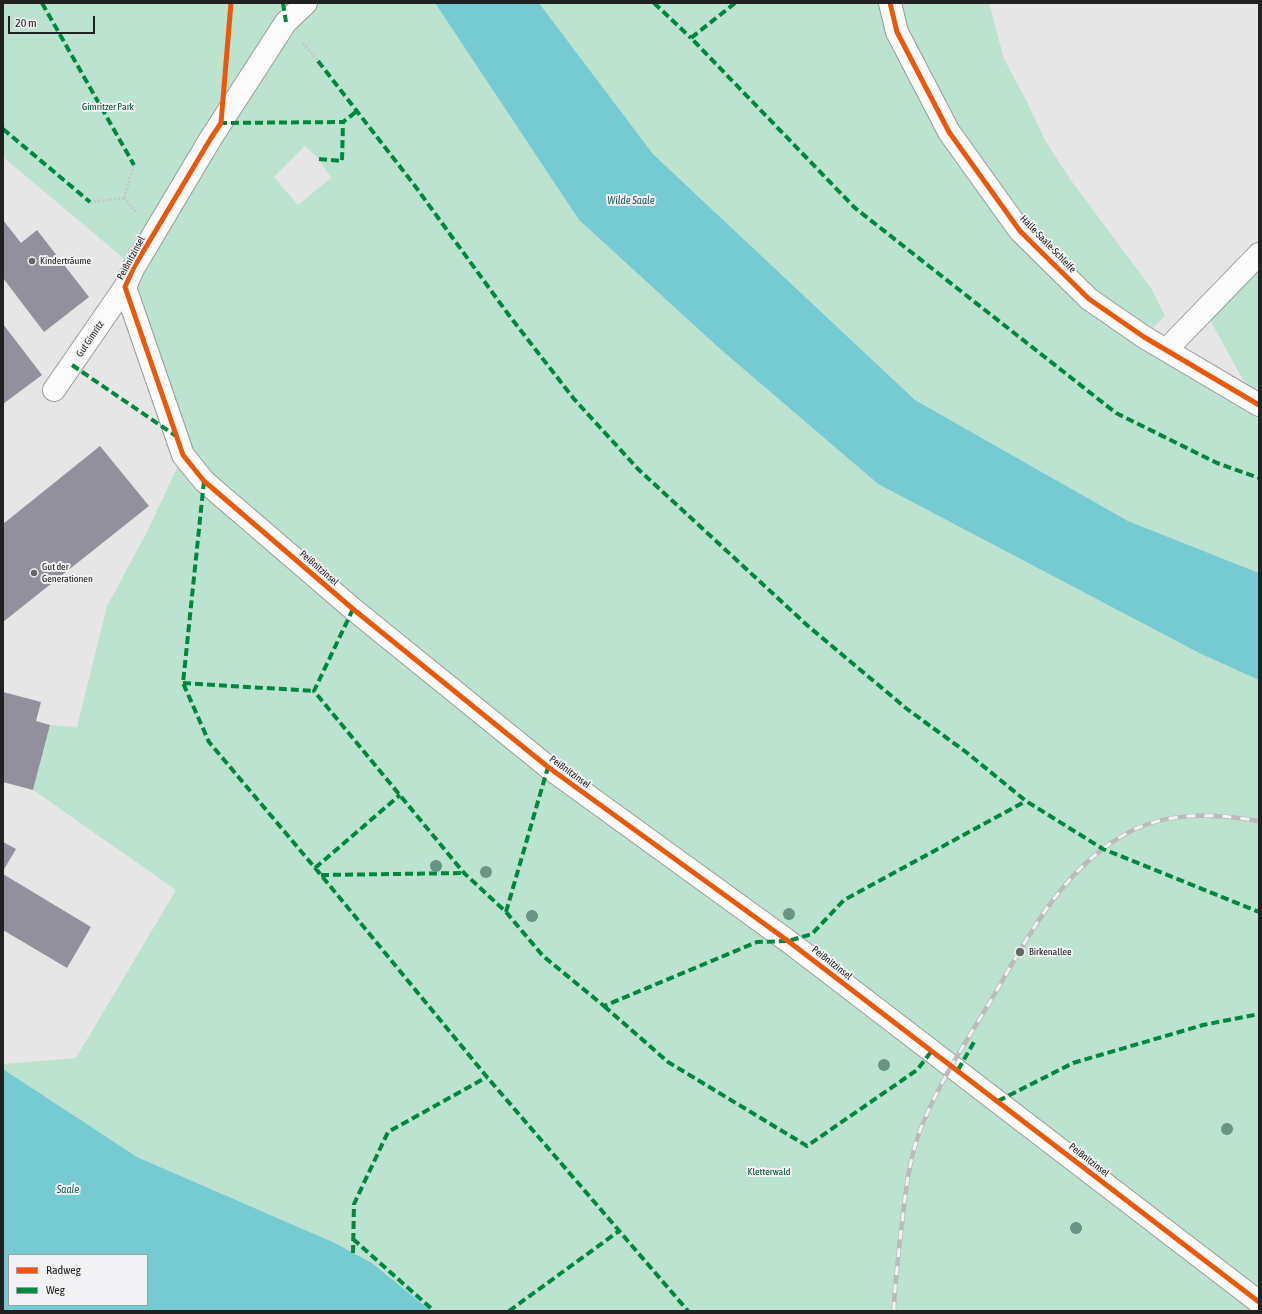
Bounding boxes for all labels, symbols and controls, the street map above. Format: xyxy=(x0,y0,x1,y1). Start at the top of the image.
scale bar xyxy=(10,8,97,34)
text: 20 m xyxy=(15,16,37,30)
park label: Gimritzer Park xyxy=(82,101,134,113)
water label: Wilde Saale xyxy=(607,194,655,208)
street label: Halle-Saale-Schleife xyxy=(1018,213,1078,275)
street label: Peißnitzinsel xyxy=(114,234,148,282)
place label: Kinderträume xyxy=(40,255,91,267)
marker: Kinderträume xyxy=(27,256,37,266)
street label: Gut Gimritz xyxy=(74,319,106,359)
street label: Peißnitzinsel xyxy=(297,548,341,588)
place label: Gut der Generationen xyxy=(42,561,93,584)
marker: Gut der Generationen xyxy=(29,568,39,578)
street label: Peißnitzinsel xyxy=(547,753,593,791)
street label: Peißnitzinsel xyxy=(809,944,855,982)
marker: Birkenallee xyxy=(1014,946,1026,958)
place label: Birkenallee xyxy=(1029,946,1071,958)
street label: Peißnitzinsel xyxy=(1066,1141,1112,1179)
park label: Kletterwald xyxy=(748,1166,790,1178)
water label: Saale xyxy=(57,1183,79,1197)
legend xyxy=(8,1254,148,1306)
text: Radweg xyxy=(46,1263,81,1277)
text: Weg xyxy=(46,1283,65,1297)

